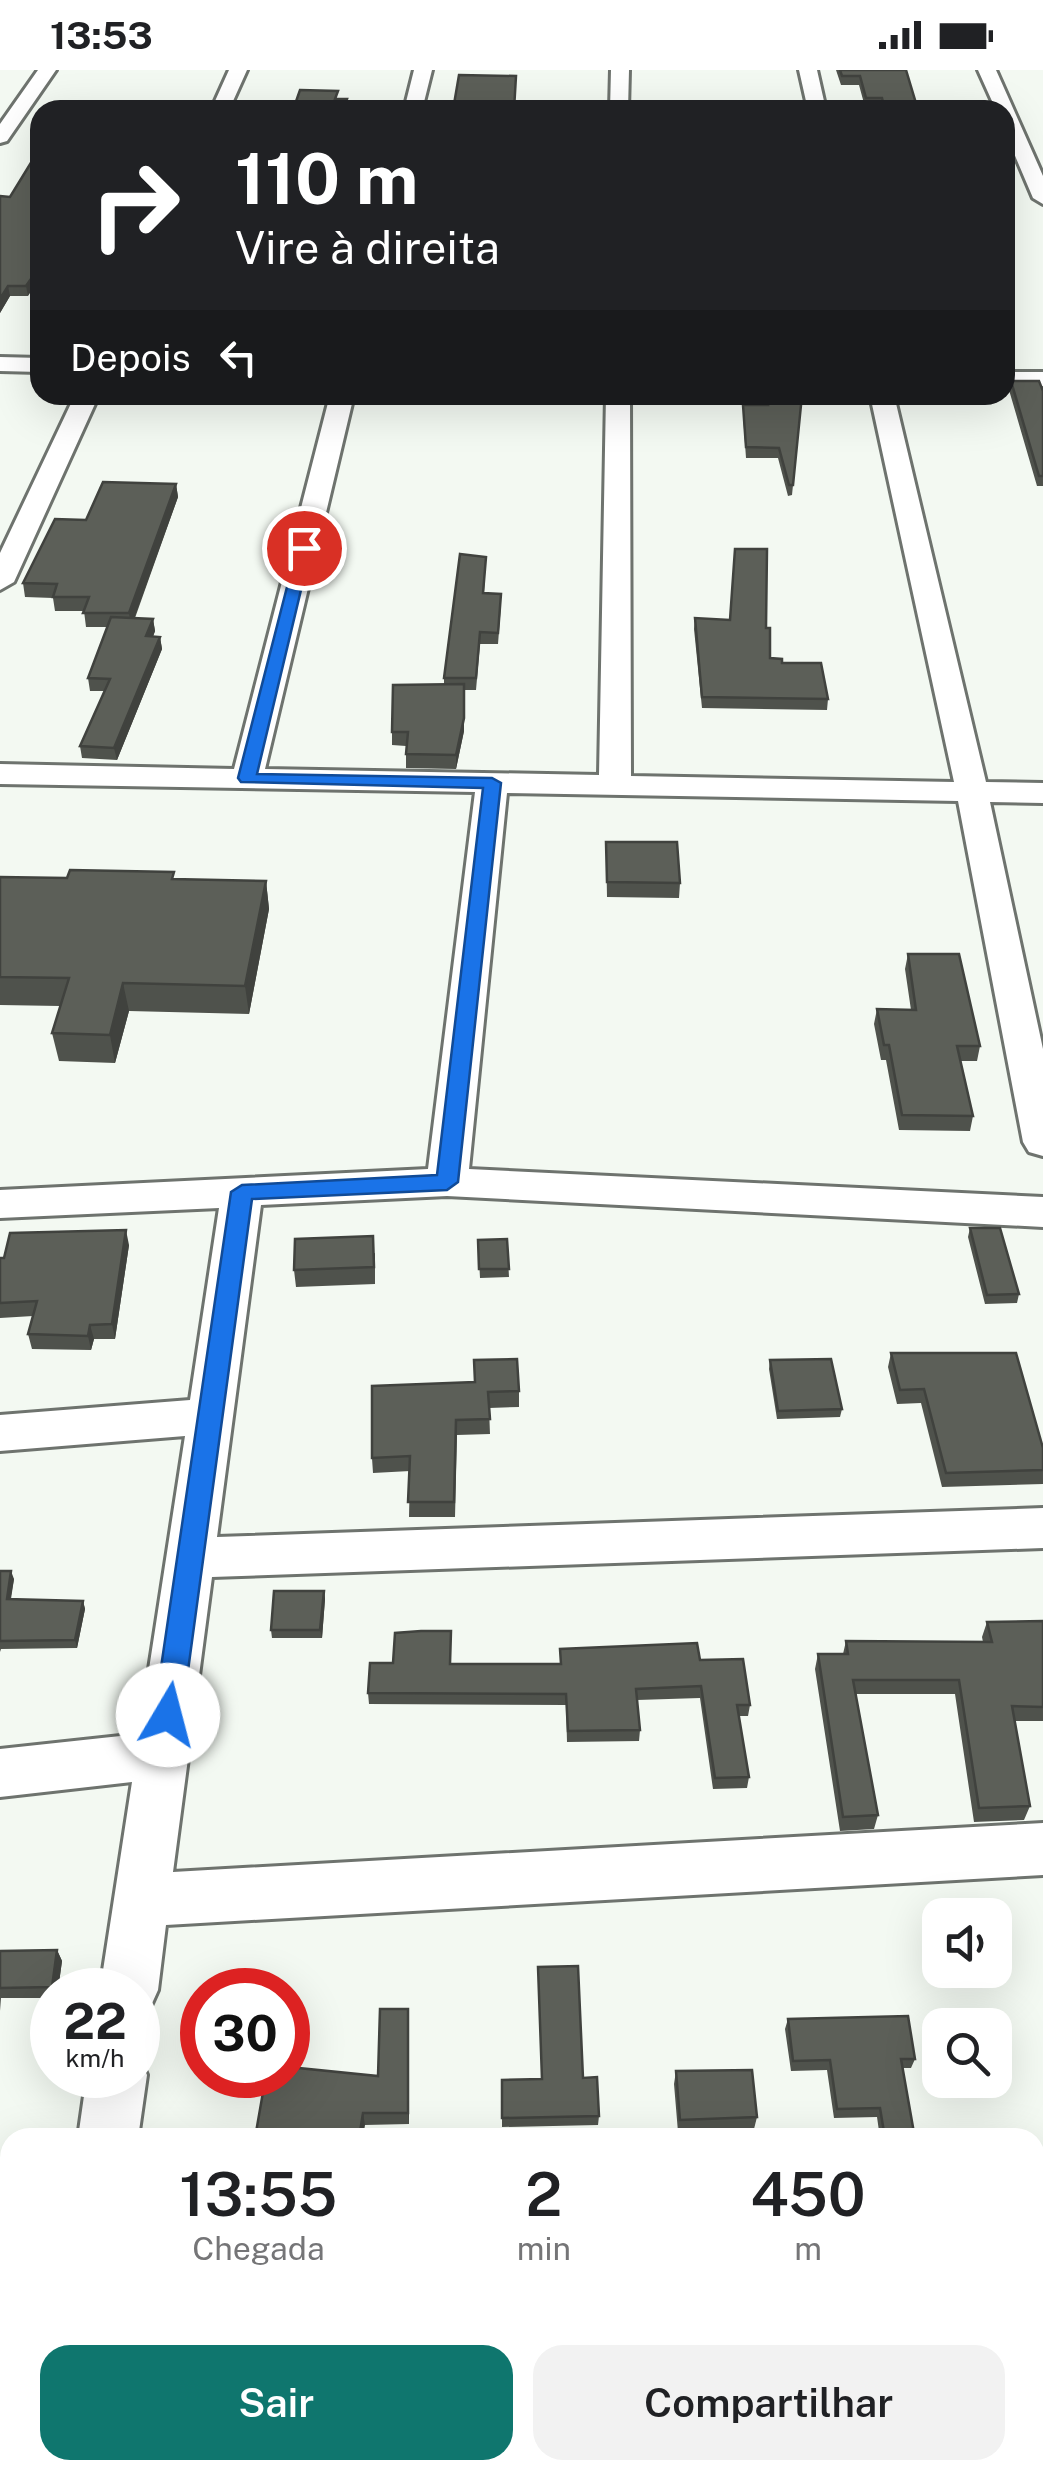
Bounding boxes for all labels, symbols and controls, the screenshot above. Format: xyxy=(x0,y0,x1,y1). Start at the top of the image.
text: 13:53 xyxy=(50,13,153,58)
text: 110 m xyxy=(235,137,419,220)
icon: right xyxy=(70,140,200,270)
text: Vire à direita xyxy=(235,221,500,274)
icon: left xyxy=(211,330,266,385)
text: Depois xyxy=(70,335,191,380)
pin xyxy=(262,506,347,591)
icon: arrive xyxy=(277,521,332,576)
position arrow xyxy=(116,1663,220,1767)
map controls xyxy=(922,1898,1012,2098)
button: sound xyxy=(922,1898,1012,1988)
speed limit sign: 30 xyxy=(180,1968,310,2098)
text: 22 xyxy=(63,1991,127,2050)
button: search xyxy=(922,2008,1012,2098)
text: km/h xyxy=(66,2043,124,2073)
text: 13:55 xyxy=(179,2159,337,2230)
text: 2 xyxy=(525,2159,562,2230)
text: 450 xyxy=(750,2159,866,2230)
text: Chegada xyxy=(192,2230,325,2267)
text: min xyxy=(517,2230,571,2267)
text: m xyxy=(794,2230,822,2267)
button: Sair xyxy=(40,2345,513,2460)
button: Compartilhar xyxy=(533,2345,1005,2460)

